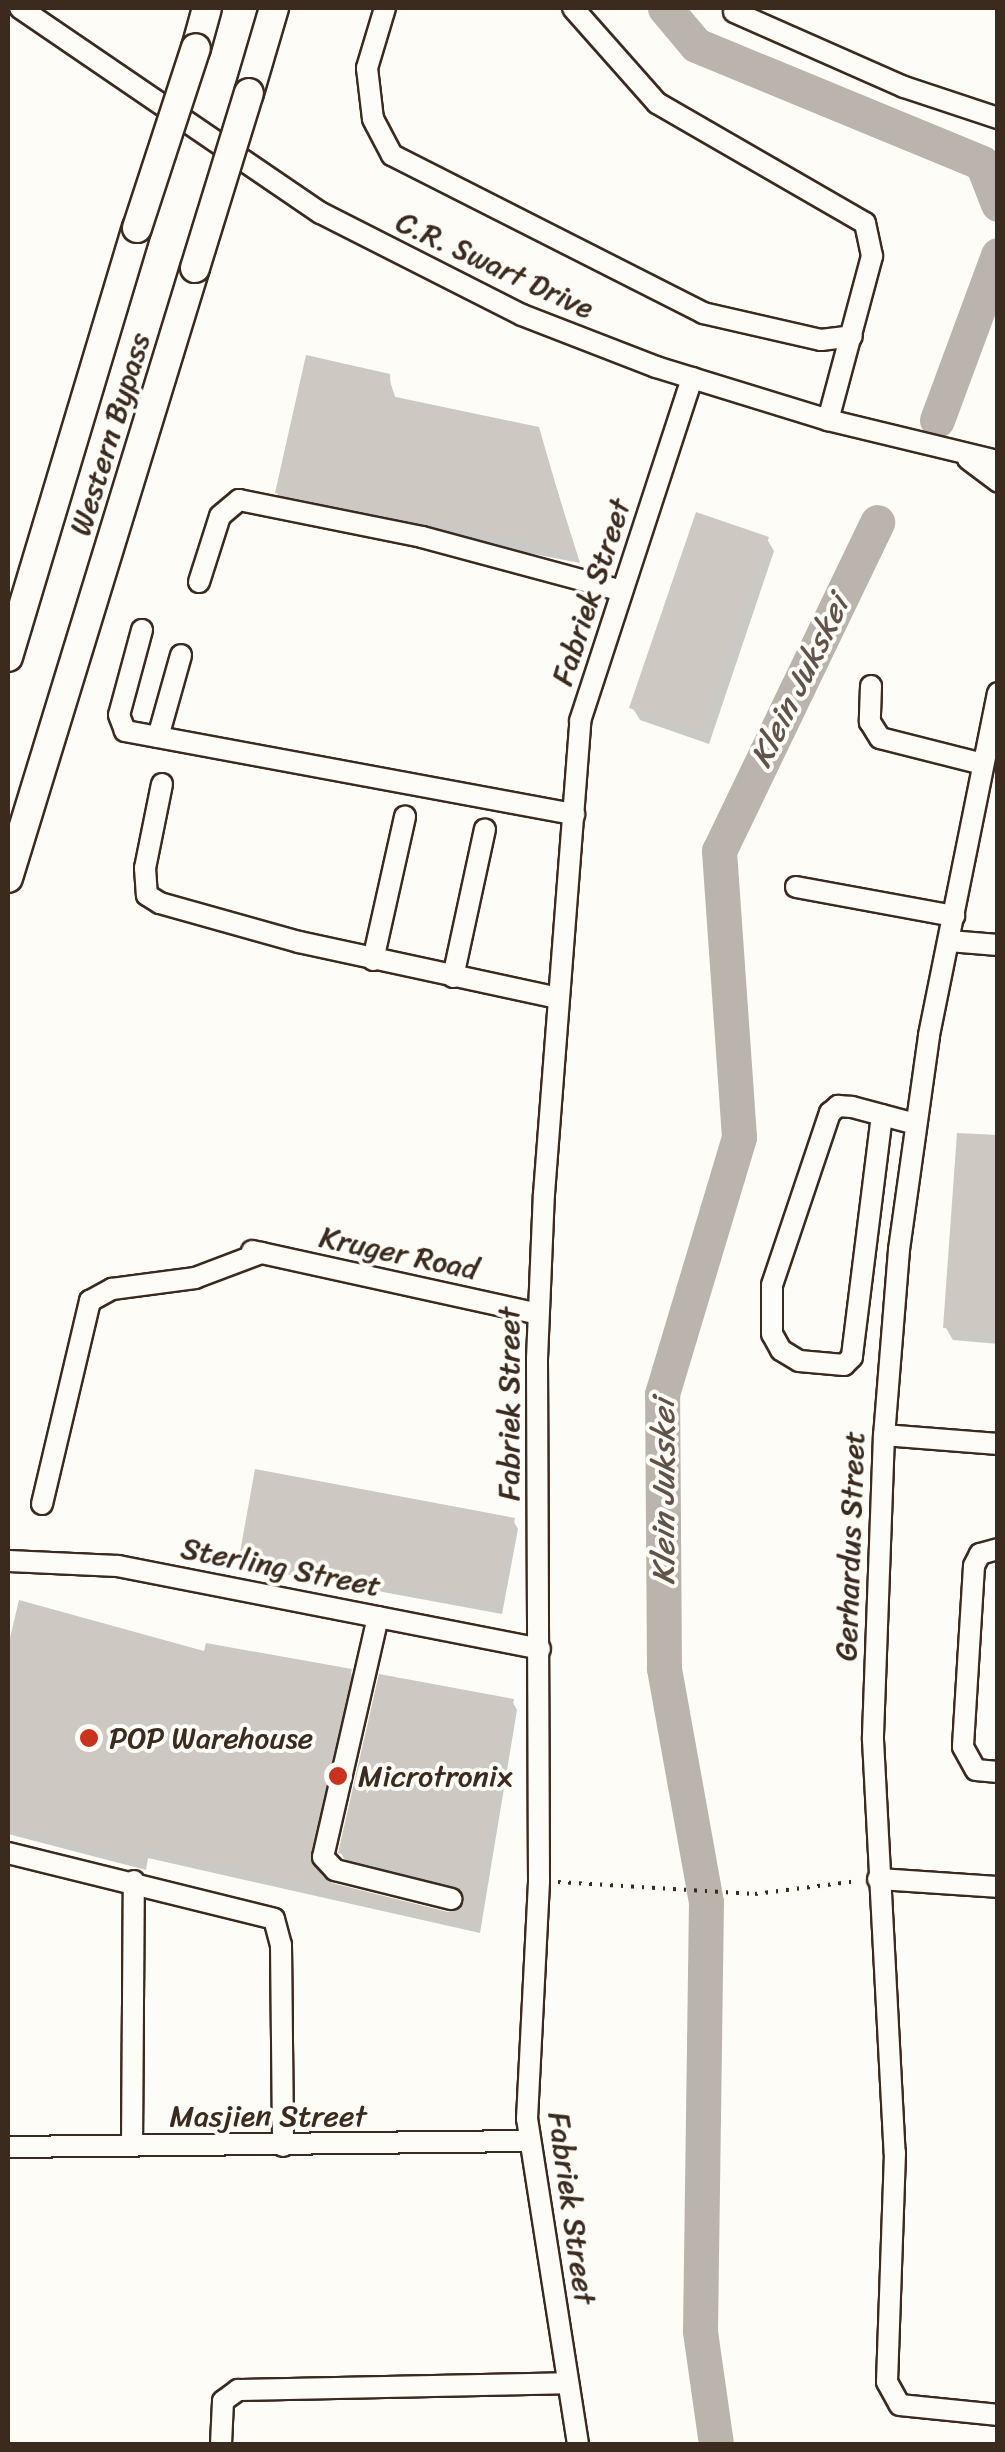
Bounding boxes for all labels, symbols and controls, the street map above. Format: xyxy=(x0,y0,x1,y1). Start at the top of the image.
street label: C.R. Swart Drive xyxy=(389,203,601,327)
street label: Western Bypass xyxy=(62,329,158,539)
street label: Fabriek Street xyxy=(544,494,638,690)
water label: Klein Jukskei xyxy=(742,590,858,774)
street label: Kruger Road xyxy=(316,1219,482,1287)
street label: Fabriek Street xyxy=(491,1307,527,1501)
water label: Klein Jukskei xyxy=(645,1399,683,1585)
street label: Gerhardus Street xyxy=(828,1430,872,1662)
street label: Sterling Street xyxy=(178,1530,384,1604)
place label: POP Warehouse xyxy=(109,1720,312,1756)
marker: POP Warehouse xyxy=(78,1727,100,1749)
place label: Microtronix xyxy=(358,1758,512,1794)
marker: Microtronix xyxy=(327,1765,349,1787)
street label: Masjien Street xyxy=(169,2098,367,2134)
street label: Fabriek Street xyxy=(541,2110,603,2306)

